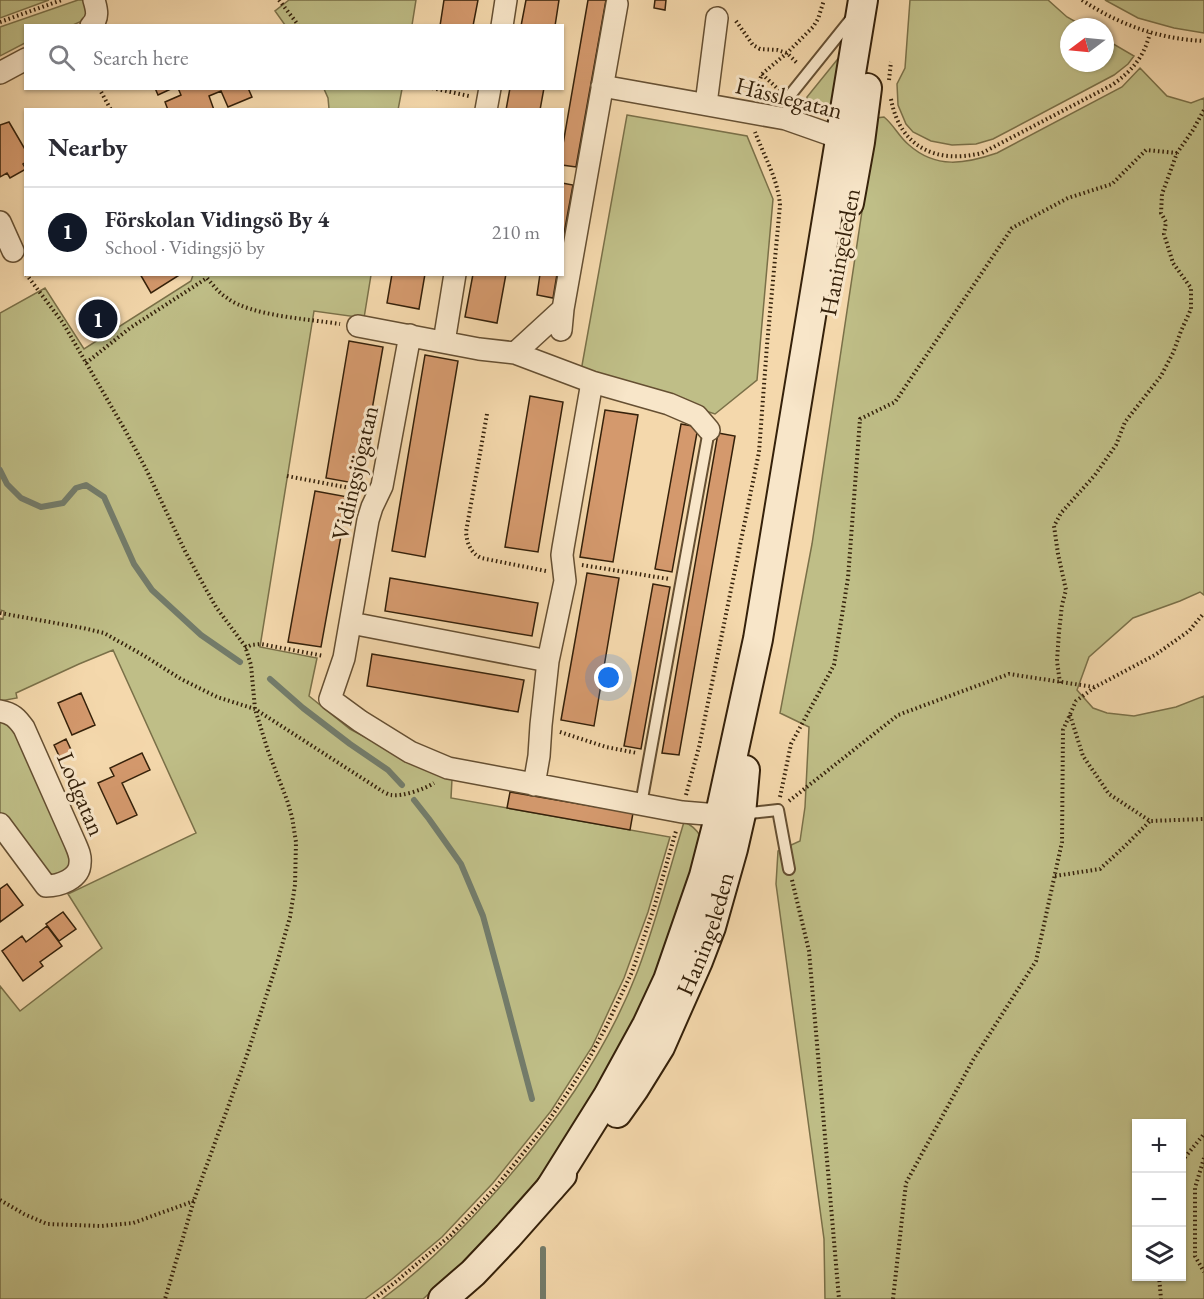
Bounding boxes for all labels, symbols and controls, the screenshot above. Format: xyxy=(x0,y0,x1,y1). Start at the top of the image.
north arrow xyxy=(1060,18,1114,72)
search box xyxy=(24,24,564,90)
icon: search xyxy=(45,41,78,74)
text: Search here xyxy=(93,43,188,72)
street label: Hässlegatan xyxy=(732,69,846,126)
text: Nearby xyxy=(48,130,128,164)
street label: Haningeleden xyxy=(812,185,867,318)
text: Förskolan Vidingsö By 4 xyxy=(105,205,329,234)
text: 1 xyxy=(62,219,73,245)
text: 210 m xyxy=(492,219,540,245)
text: School · Vidingsjö by xyxy=(105,234,265,260)
pin: 1 xyxy=(78,296,118,342)
street label: Vidingsjögatan xyxy=(324,402,385,543)
your location xyxy=(594,663,623,692)
street label: Lodgatan xyxy=(50,747,113,841)
street label: Haningeleden xyxy=(669,868,741,1000)
map controls xyxy=(1132,1119,1186,1281)
button: + xyxy=(1132,1119,1186,1173)
button: − xyxy=(1132,1173,1186,1227)
button: layers xyxy=(1132,1227,1186,1281)

